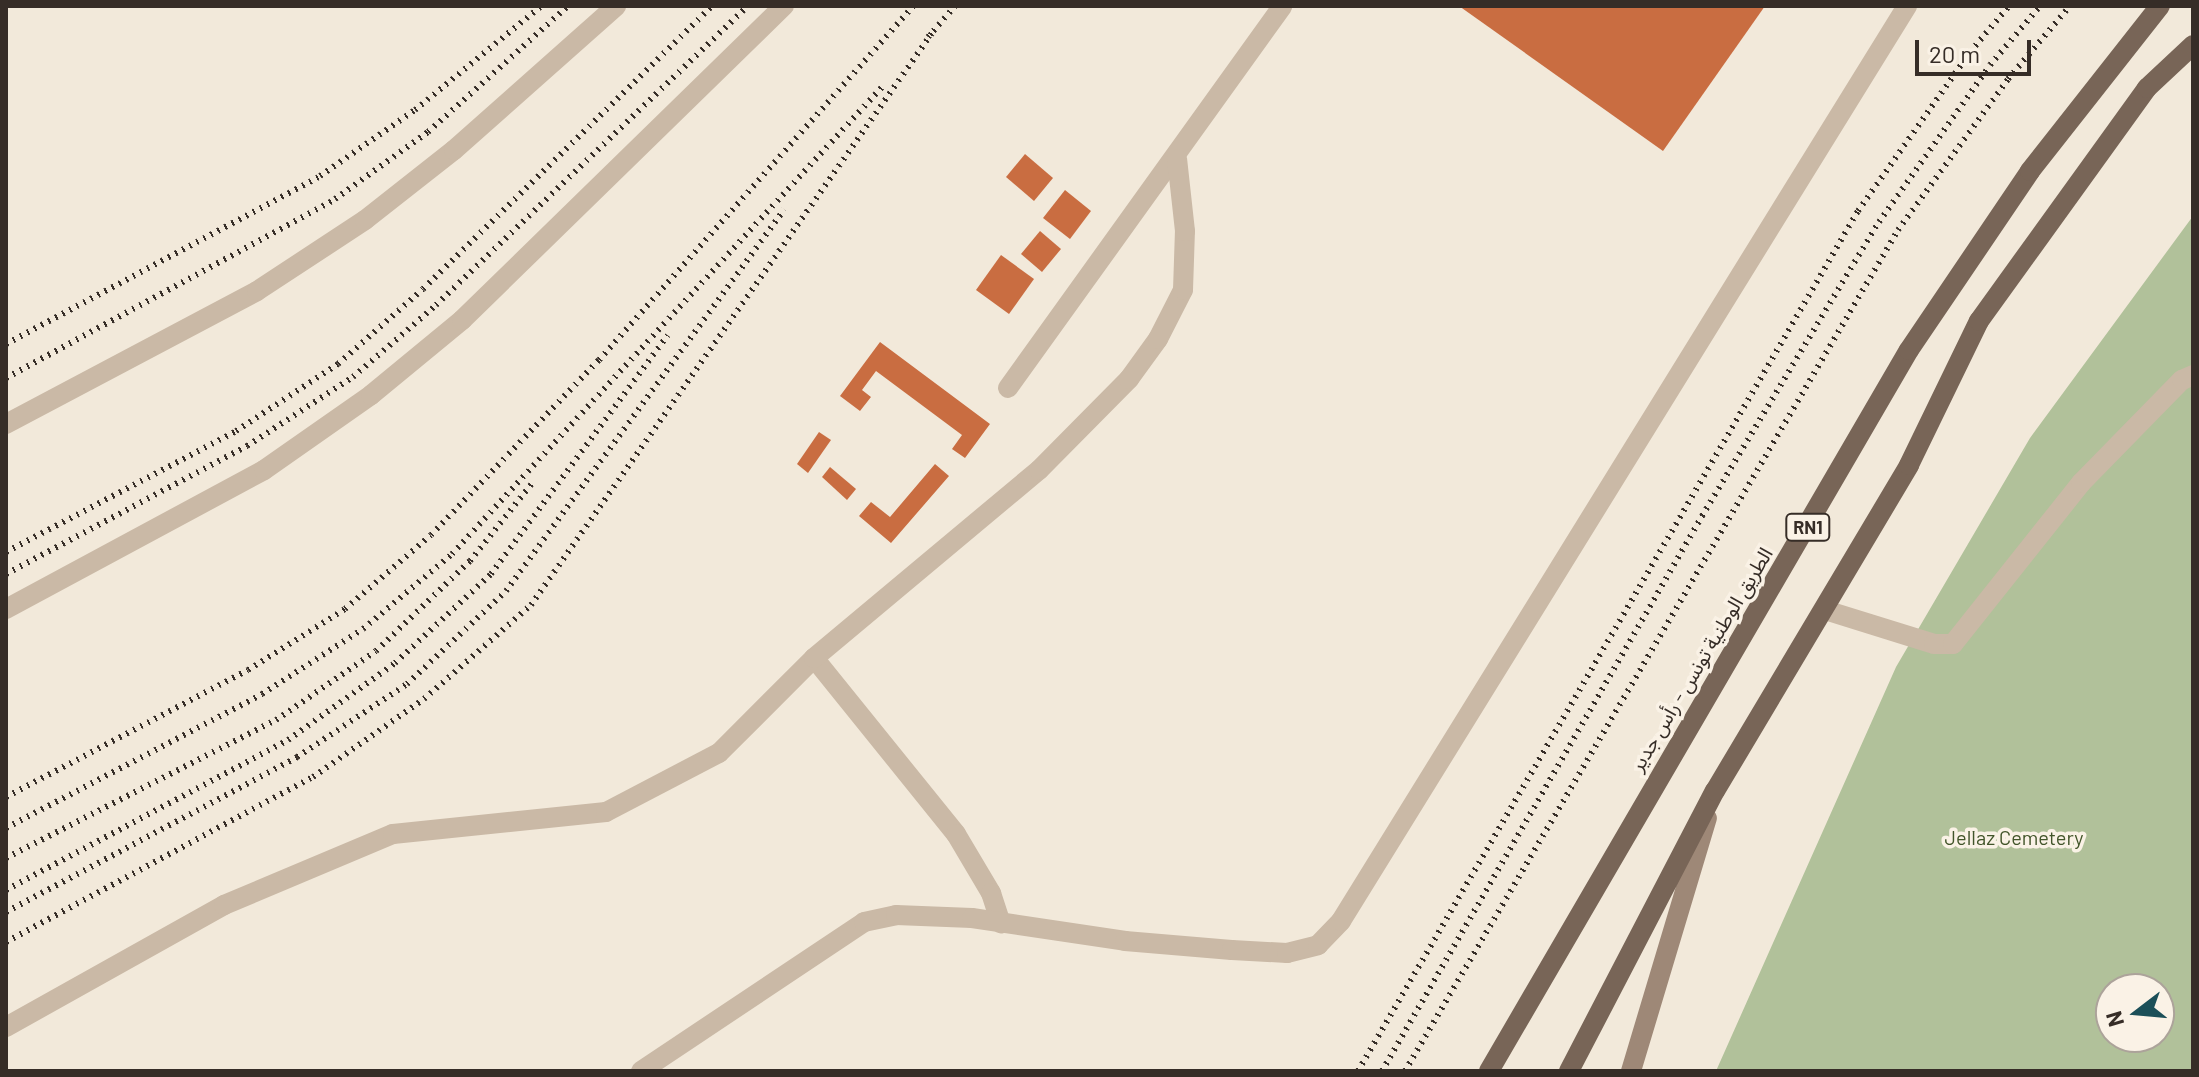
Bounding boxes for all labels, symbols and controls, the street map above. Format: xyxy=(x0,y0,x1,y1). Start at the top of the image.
scale bar xyxy=(1919,24,2035,74)
text: 20 m xyxy=(1929,39,1980,68)
road number: RN1 xyxy=(1784,513,1832,541)
street label: الطريق الوطنية تونس - رأس جدير xyxy=(1625,543,1777,775)
park label: Jellaz Cemetery xyxy=(1945,825,2083,849)
north arrow xyxy=(2095,973,2175,1053)
text: N xyxy=(2099,1008,2128,1030)

